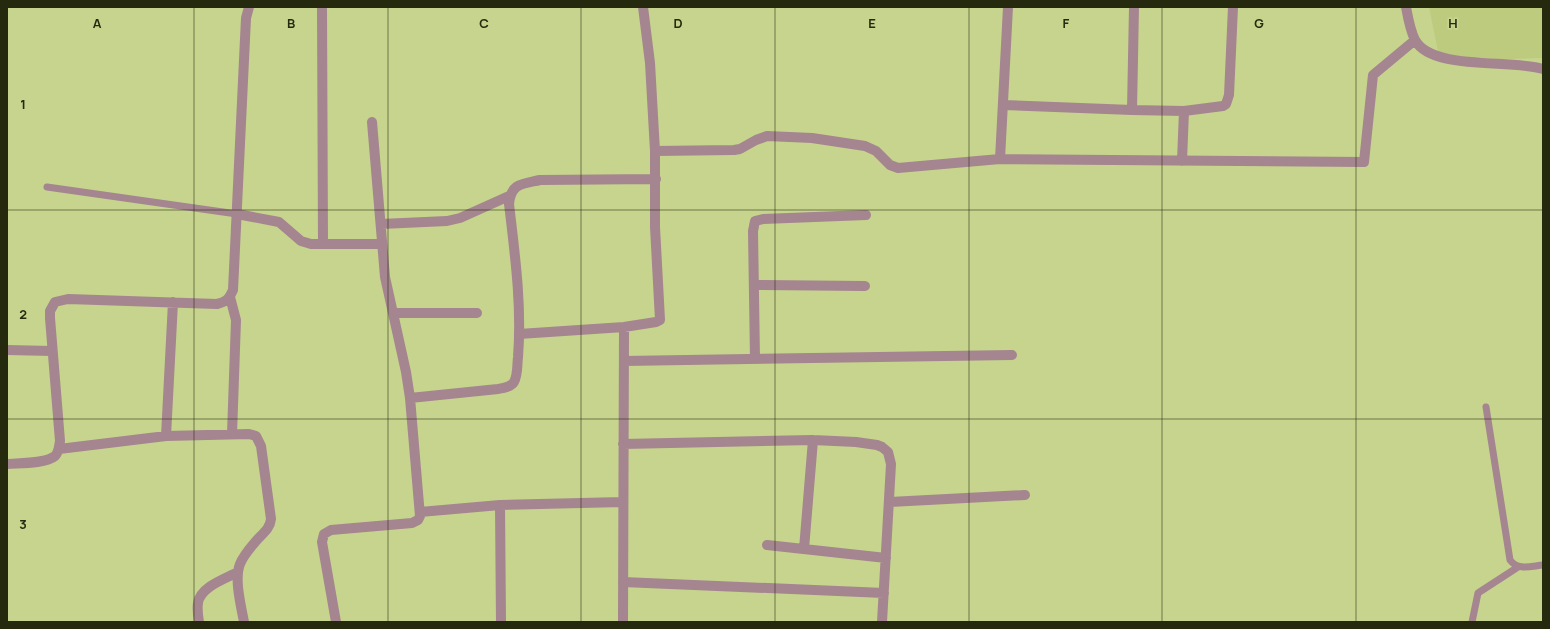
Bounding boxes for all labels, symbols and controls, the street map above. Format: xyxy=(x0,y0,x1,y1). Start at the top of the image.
text: A xyxy=(93,14,102,32)
text: B xyxy=(287,14,295,32)
text: C xyxy=(479,14,489,32)
text: D xyxy=(673,14,683,32)
text: E xyxy=(868,14,876,32)
text: F xyxy=(1063,14,1070,32)
text: G xyxy=(1254,14,1264,32)
text: H xyxy=(1448,14,1458,32)
text: 1 xyxy=(20,95,26,113)
text: 2 xyxy=(19,305,27,323)
text: 3 xyxy=(19,515,27,533)

